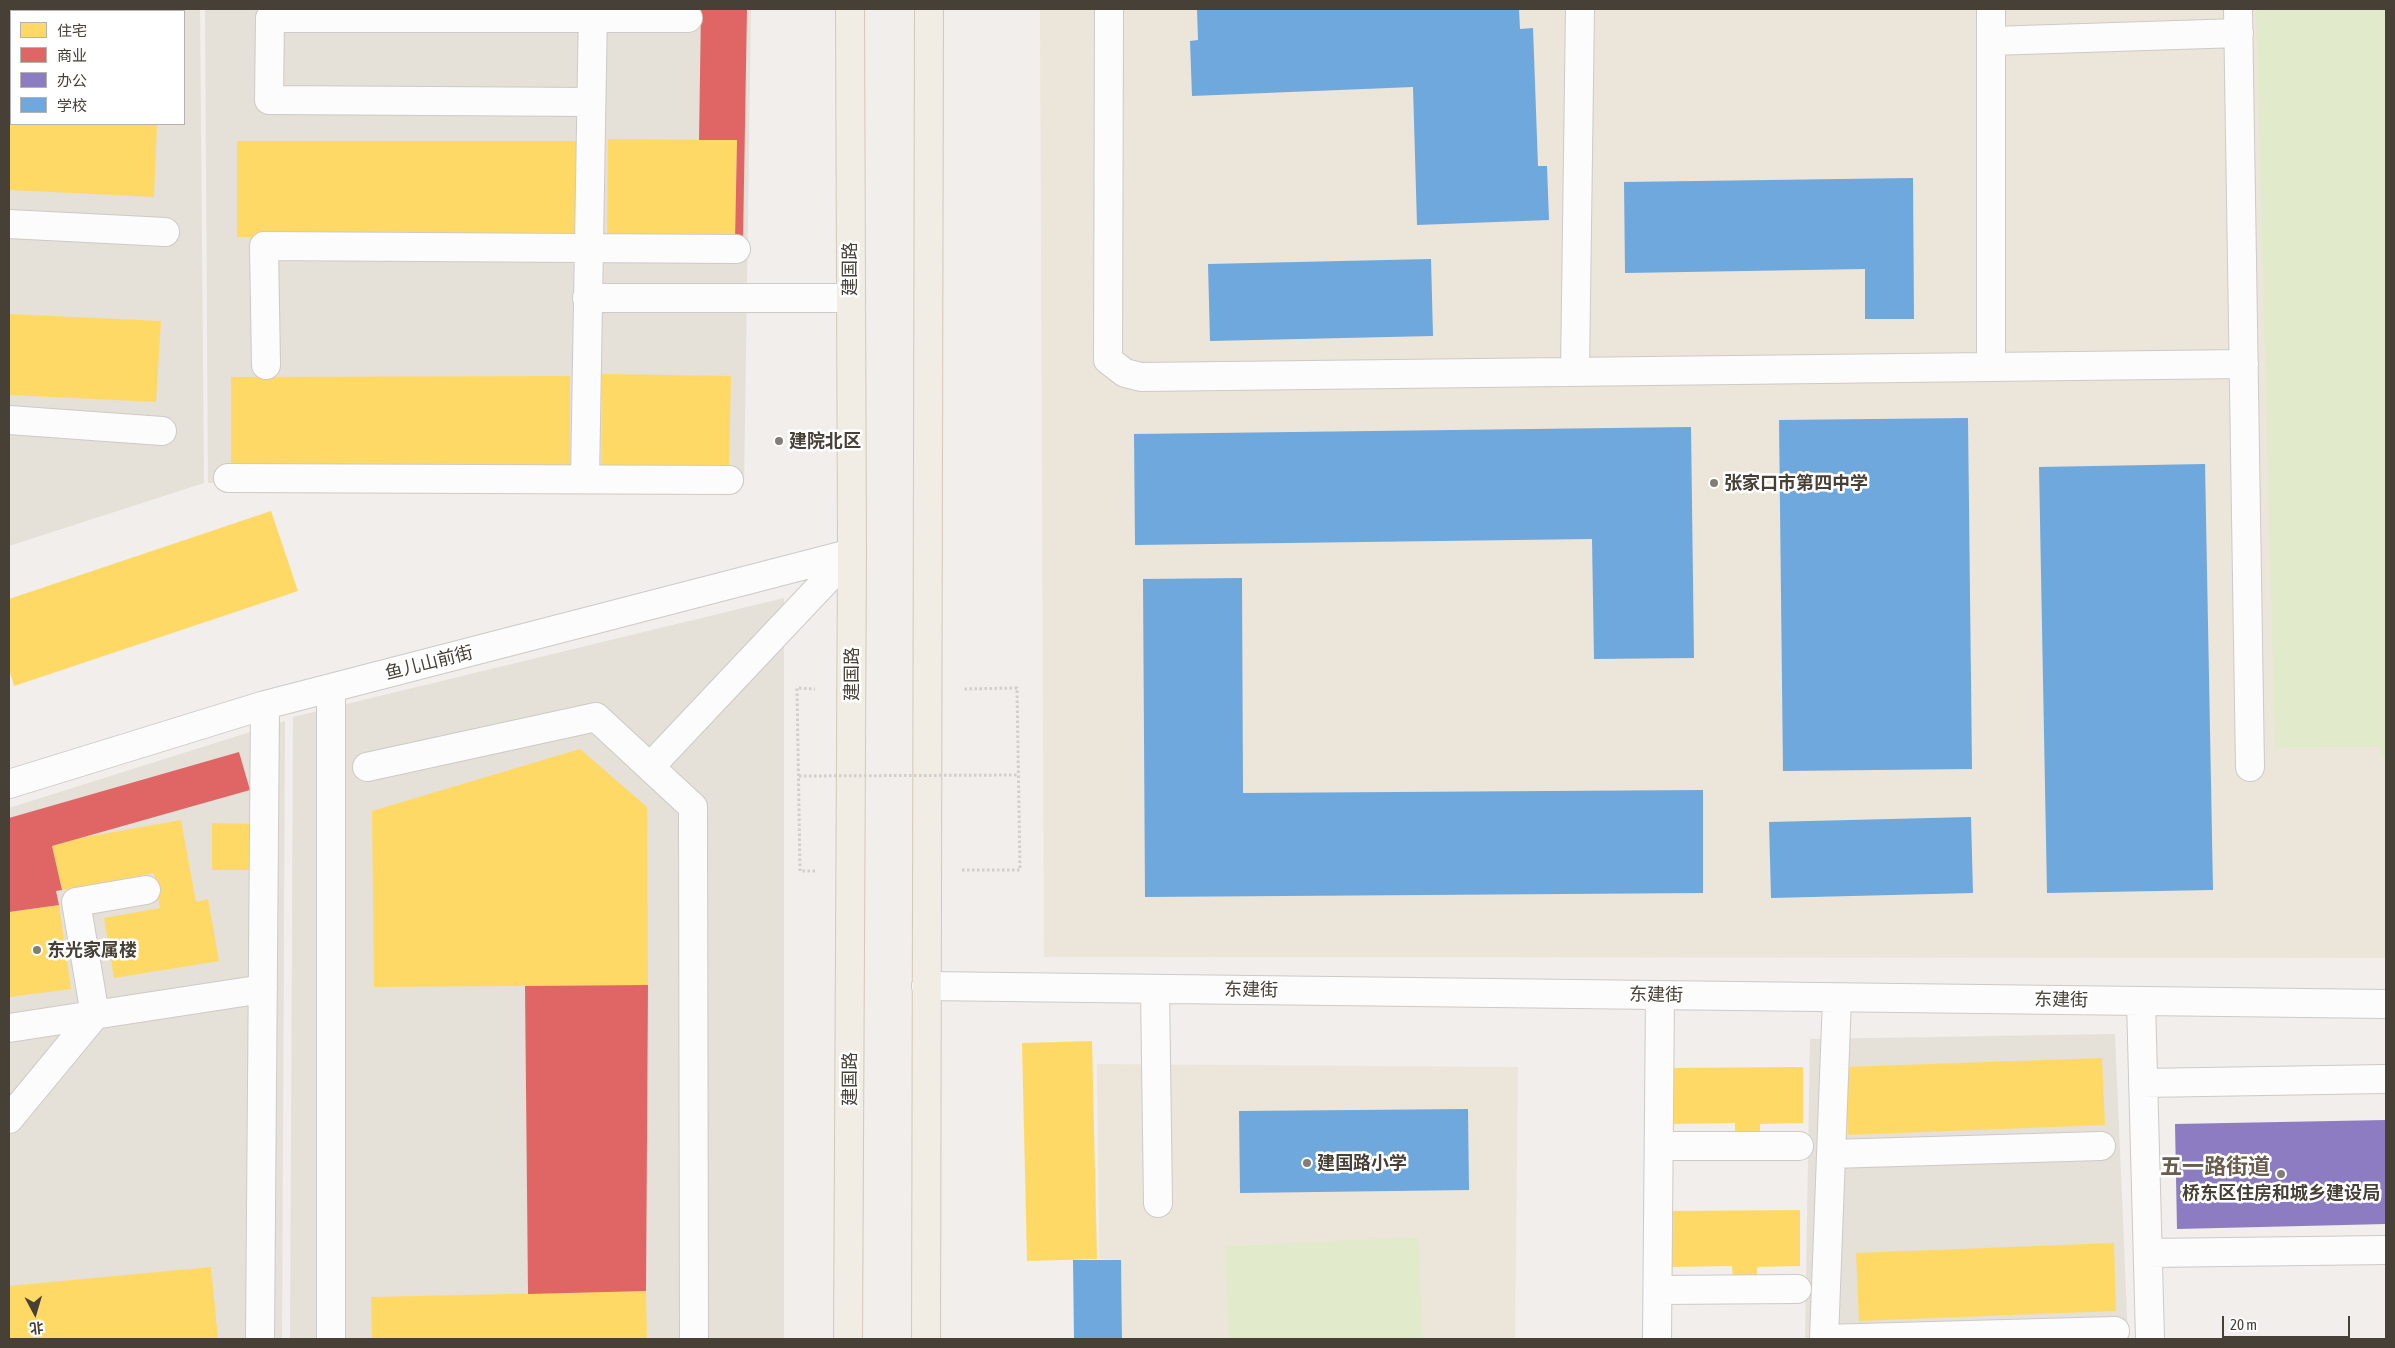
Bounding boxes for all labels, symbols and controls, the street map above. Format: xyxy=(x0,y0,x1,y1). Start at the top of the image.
legend xyxy=(10,10,185,125)
text: 住宅 xyxy=(57,22,87,39)
text: 商业 xyxy=(57,47,87,64)
text: 办公 xyxy=(57,72,87,89)
text: 学校 xyxy=(57,97,87,114)
street label: 建国路 xyxy=(839,242,861,296)
place label: 建院北区 xyxy=(789,430,861,452)
marker: 建院北区 xyxy=(773,435,785,447)
place label: 张家口市第四中学 xyxy=(1724,472,1868,494)
marker: 张家口市第四中学 xyxy=(1708,477,1720,489)
street label: 鱼儿山前街 xyxy=(383,642,475,684)
street label: 建国路 xyxy=(841,647,863,701)
place label: 东光家属楼 xyxy=(47,939,137,961)
marker: 东光家属楼 xyxy=(31,944,43,956)
street label: 东建街 xyxy=(1224,979,1278,1001)
street label: 东建街 xyxy=(1629,984,1683,1006)
street label: 东建街 xyxy=(2034,989,2088,1011)
street label: 建国路 xyxy=(839,1052,861,1106)
place label: 建国路小学 xyxy=(1317,1152,1407,1174)
district label: 五一路街道 xyxy=(2160,1154,2270,1180)
marker: 建国路小学 xyxy=(1301,1157,1313,1169)
marker: 桥东区住房和城乡建设局 xyxy=(2275,1168,2287,1180)
place label: 桥东区住房和城乡建设局 xyxy=(2182,1182,2380,1204)
north arrow xyxy=(10,1288,60,1338)
scale bar xyxy=(2225,1306,2352,1338)
text: 20 m xyxy=(2230,1316,2257,1333)
text: 北 xyxy=(29,1319,44,1337)

